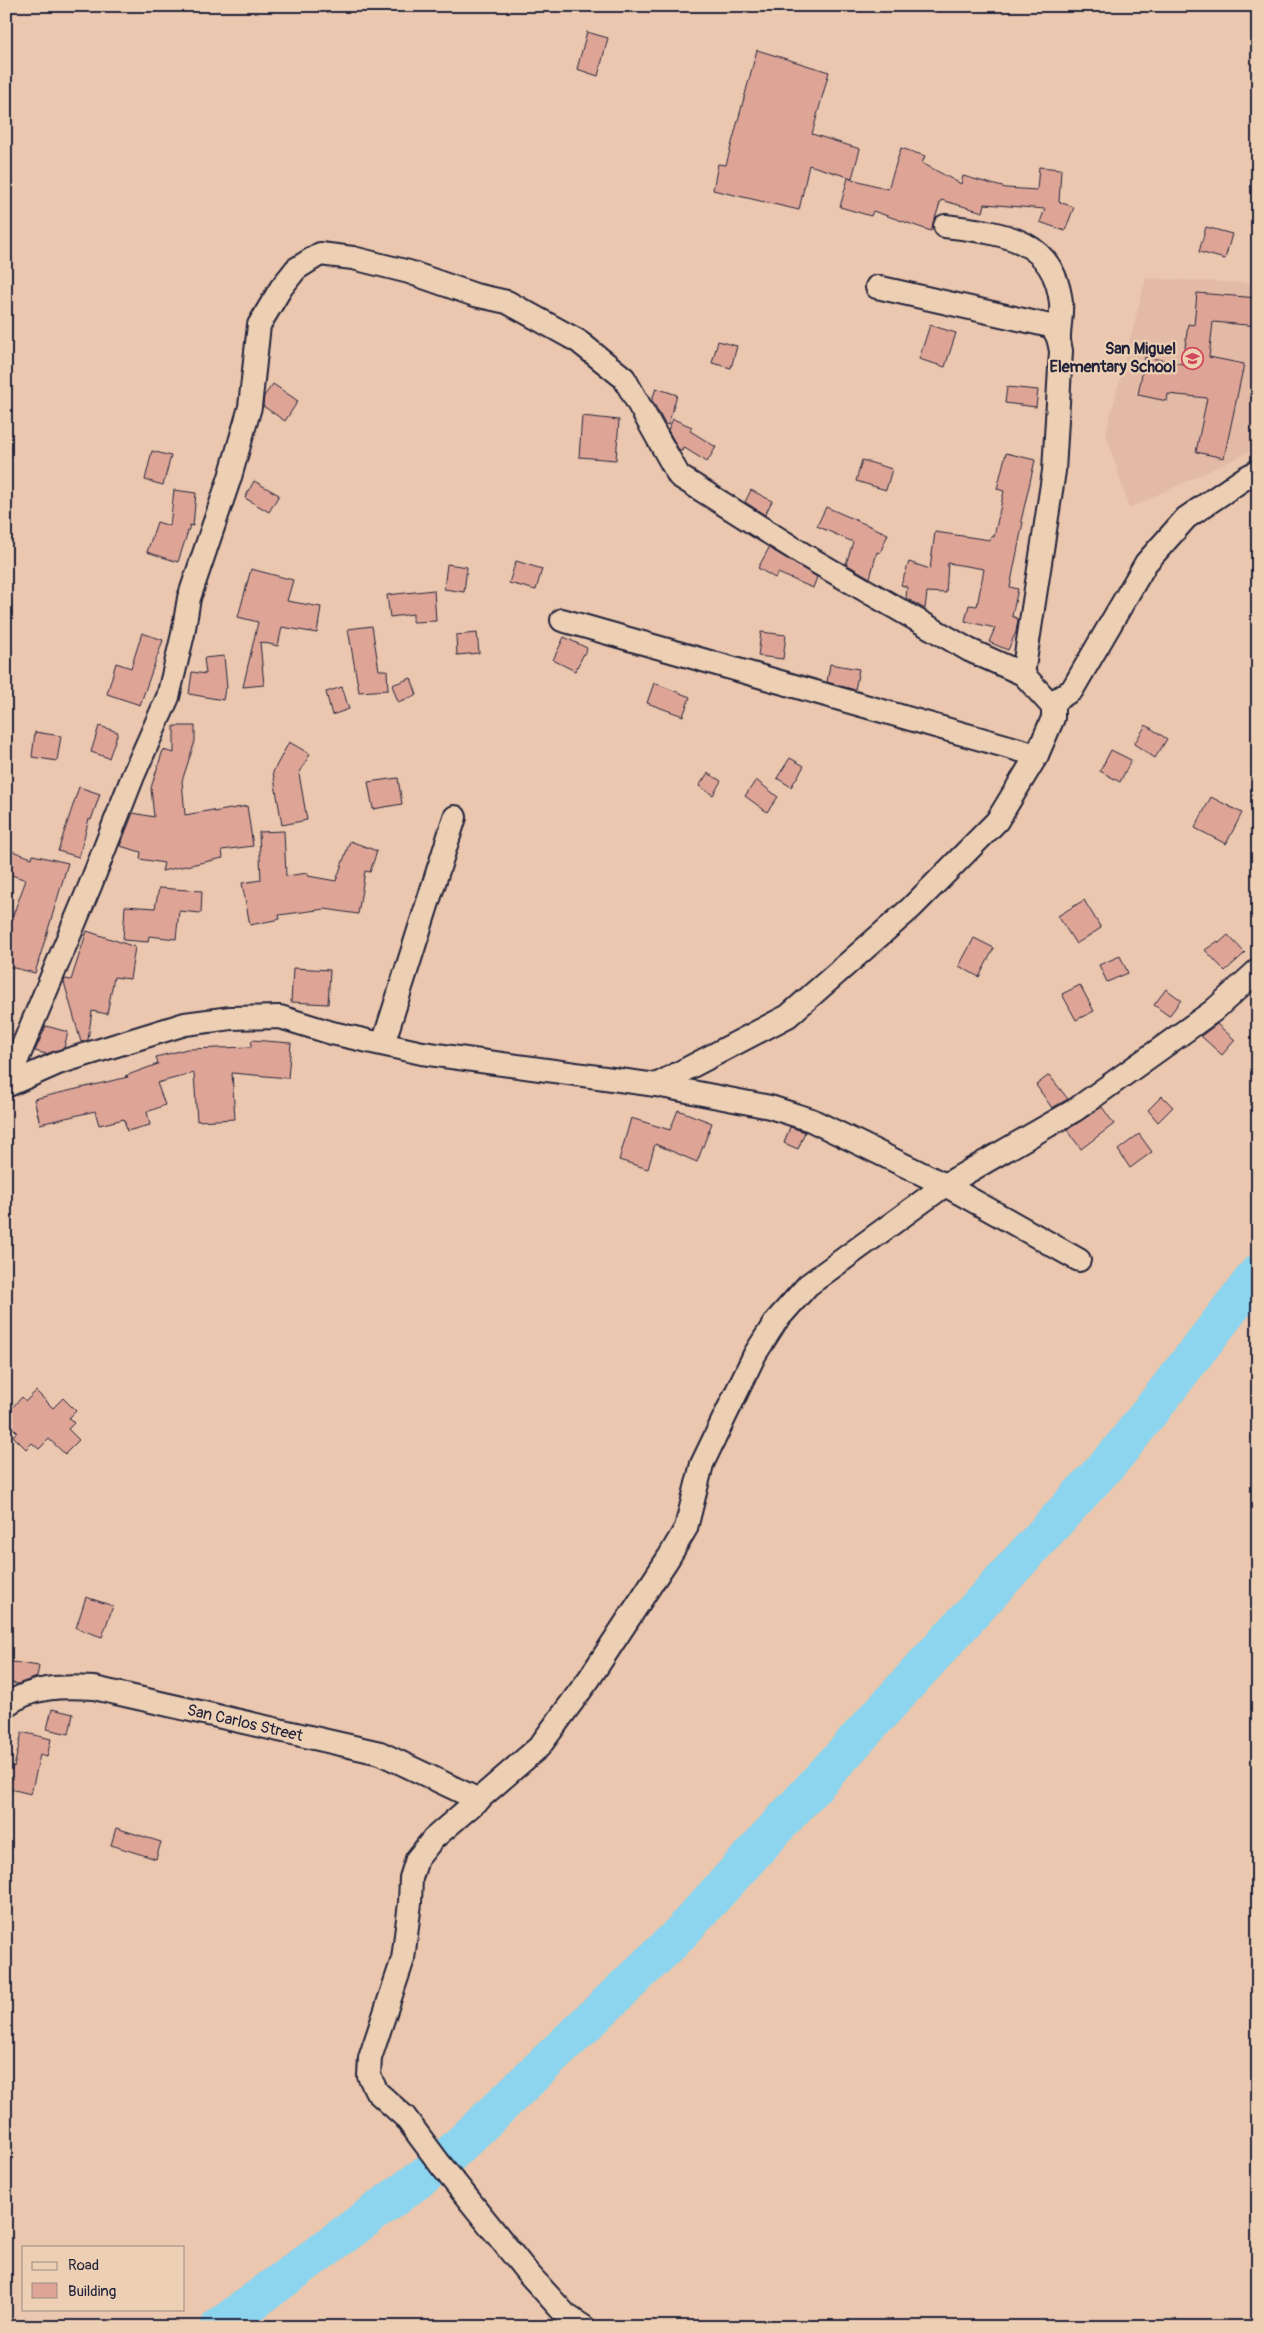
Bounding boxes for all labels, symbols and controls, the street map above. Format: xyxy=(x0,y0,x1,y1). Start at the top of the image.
place label: San Miguel Elementary School xyxy=(1050,339,1176,377)
school or university icon: San Miguel Elementary School xyxy=(1180,346,1204,370)
street label: San Carlos Street xyxy=(185,1700,305,1746)
legend xyxy=(22,2246,185,2310)
text: Road xyxy=(68,2256,99,2275)
text: Building xyxy=(68,2282,116,2301)

